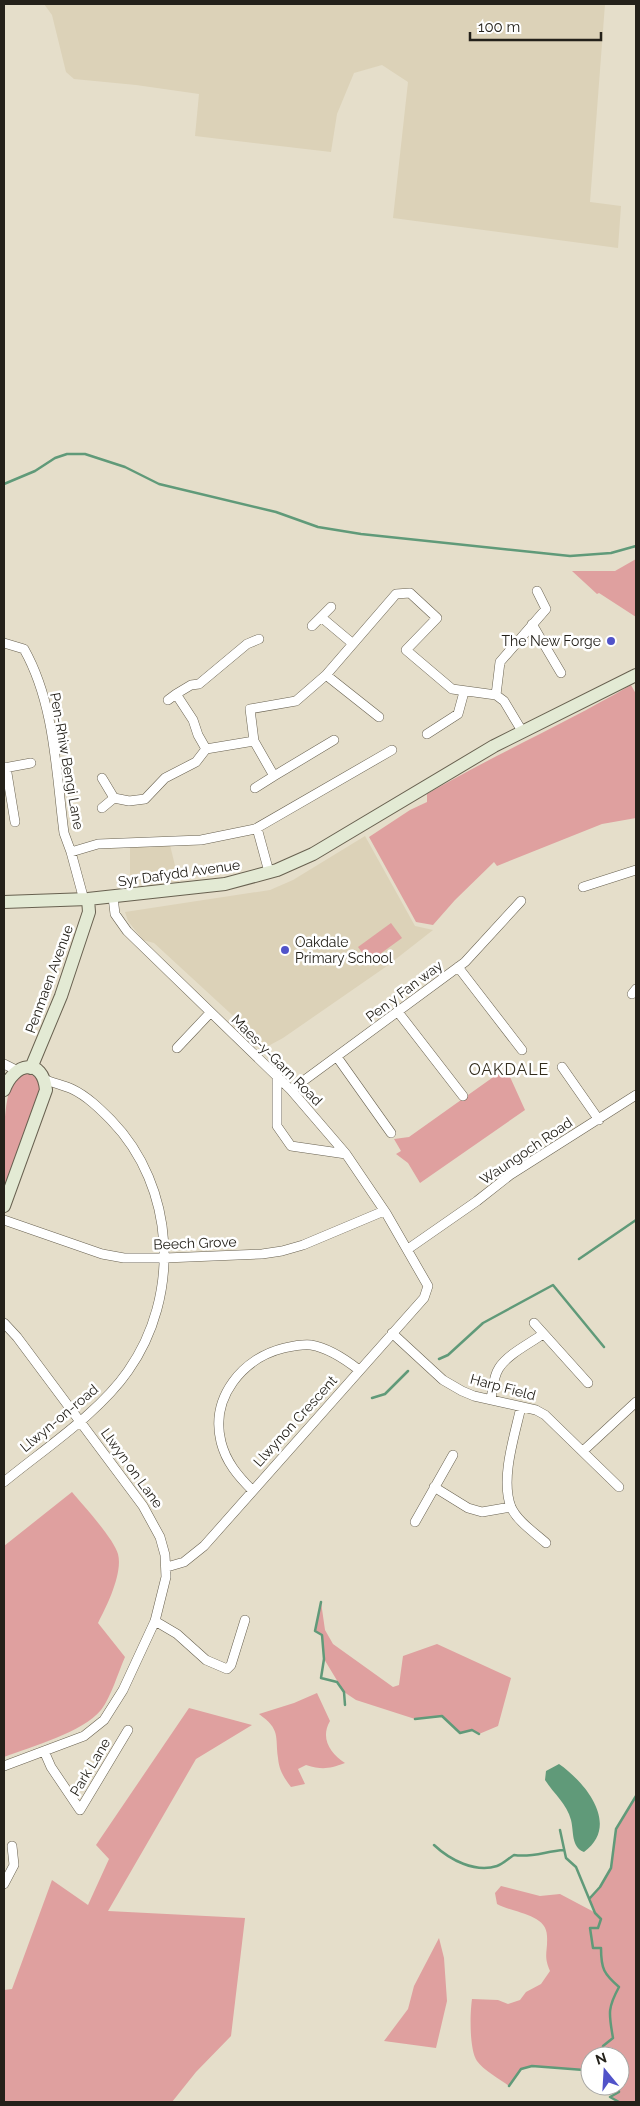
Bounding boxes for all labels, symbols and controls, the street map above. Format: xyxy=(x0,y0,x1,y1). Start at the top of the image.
scale bar xyxy=(470,10,601,42)
text: 100 m xyxy=(478,18,520,36)
place label: The New Forge xyxy=(502,633,601,649)
marker: The New Forge xyxy=(605,635,617,647)
street label: Pen-Rhiw Bengi Lane xyxy=(47,691,87,831)
street label: Syr Dafydd Avenue xyxy=(117,857,241,889)
street label: Penmaen Avenue xyxy=(22,923,76,1035)
place label: Oakdale Primary School xyxy=(295,934,393,966)
marker: Oakdale Primary School xyxy=(279,944,291,956)
street label: Pen y Fan way xyxy=(363,957,446,1025)
street label: Maes-y-Garn Road xyxy=(228,1011,326,1109)
district label: OAKDALE xyxy=(469,1060,549,1079)
street label: Waungoch Road xyxy=(477,1114,575,1188)
street label: Beech Grove xyxy=(153,1234,237,1252)
street label: Harp Field xyxy=(469,1371,537,1403)
street label: Llwynon Crescent xyxy=(250,1372,340,1470)
street label: Llwyn-on-road xyxy=(17,1381,101,1455)
street label: Llwyn on Lane xyxy=(98,1425,166,1511)
street label: Park Lane xyxy=(67,1735,113,1799)
north arrow xyxy=(580,2046,630,2096)
text: N xyxy=(593,2049,609,2068)

